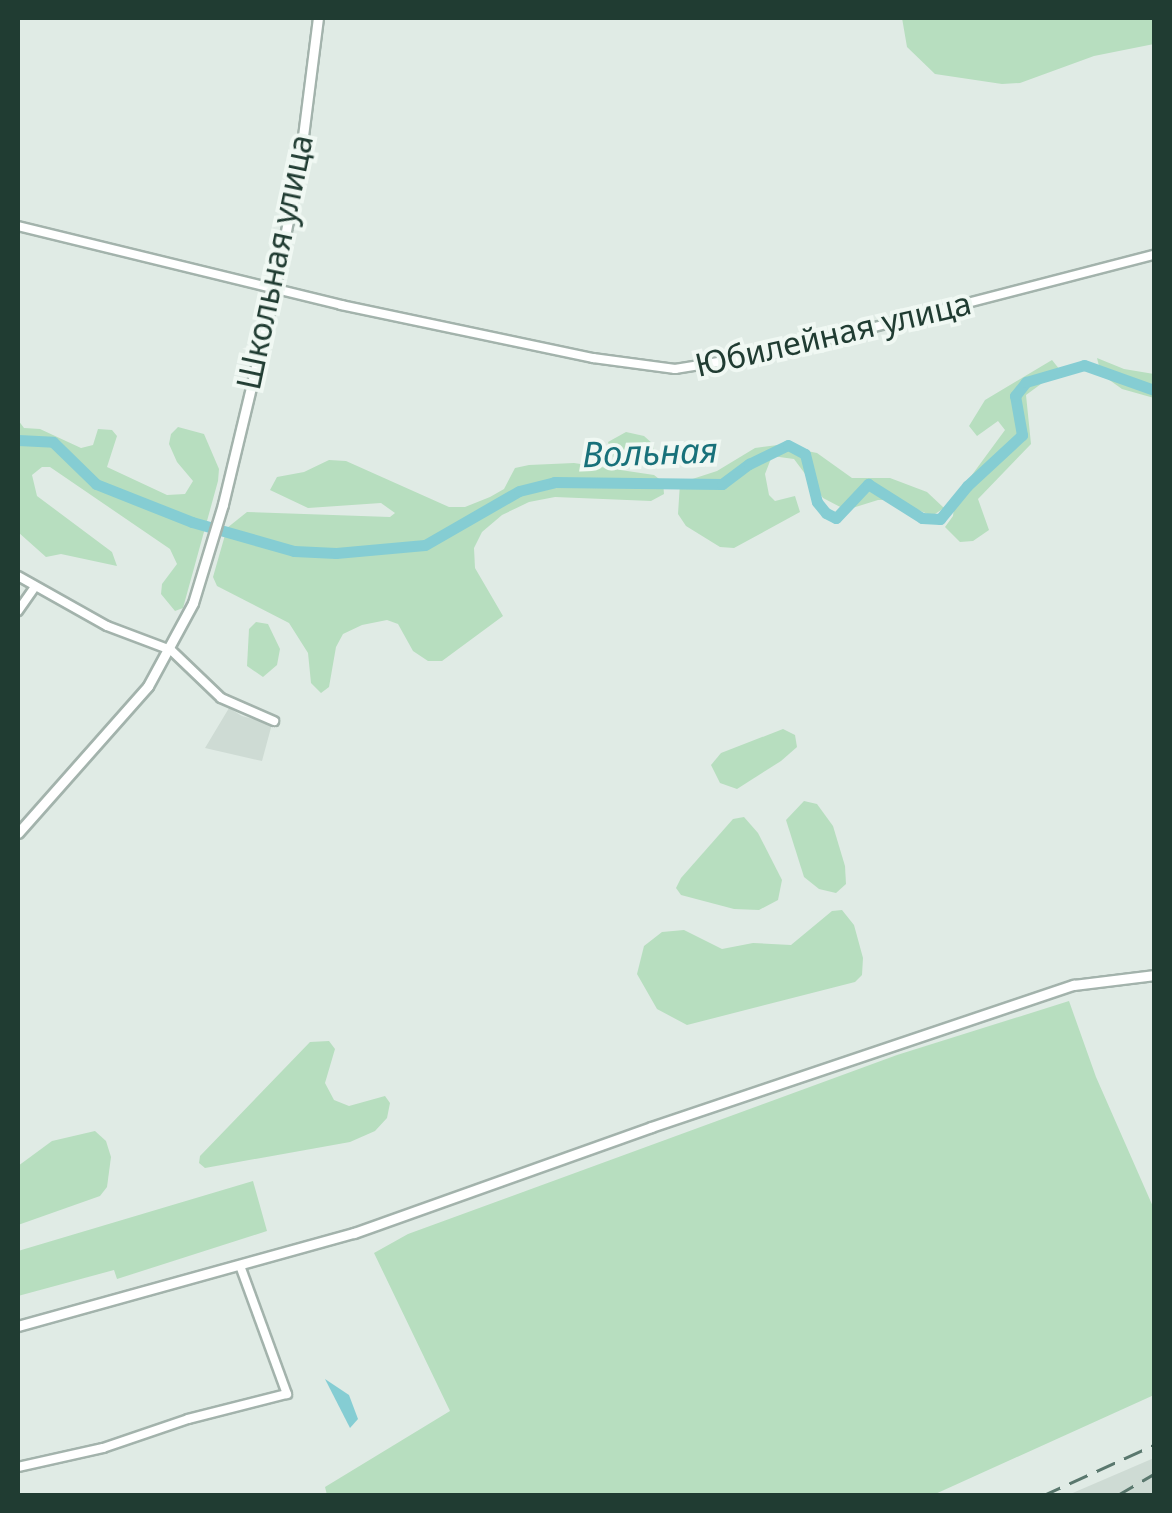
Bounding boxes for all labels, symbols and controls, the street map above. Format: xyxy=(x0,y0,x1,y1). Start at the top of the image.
street label: Школьная улица xyxy=(229,131,321,393)
street label: Юбилейная улица xyxy=(691,284,975,384)
water label: Вольная xyxy=(582,429,718,475)

